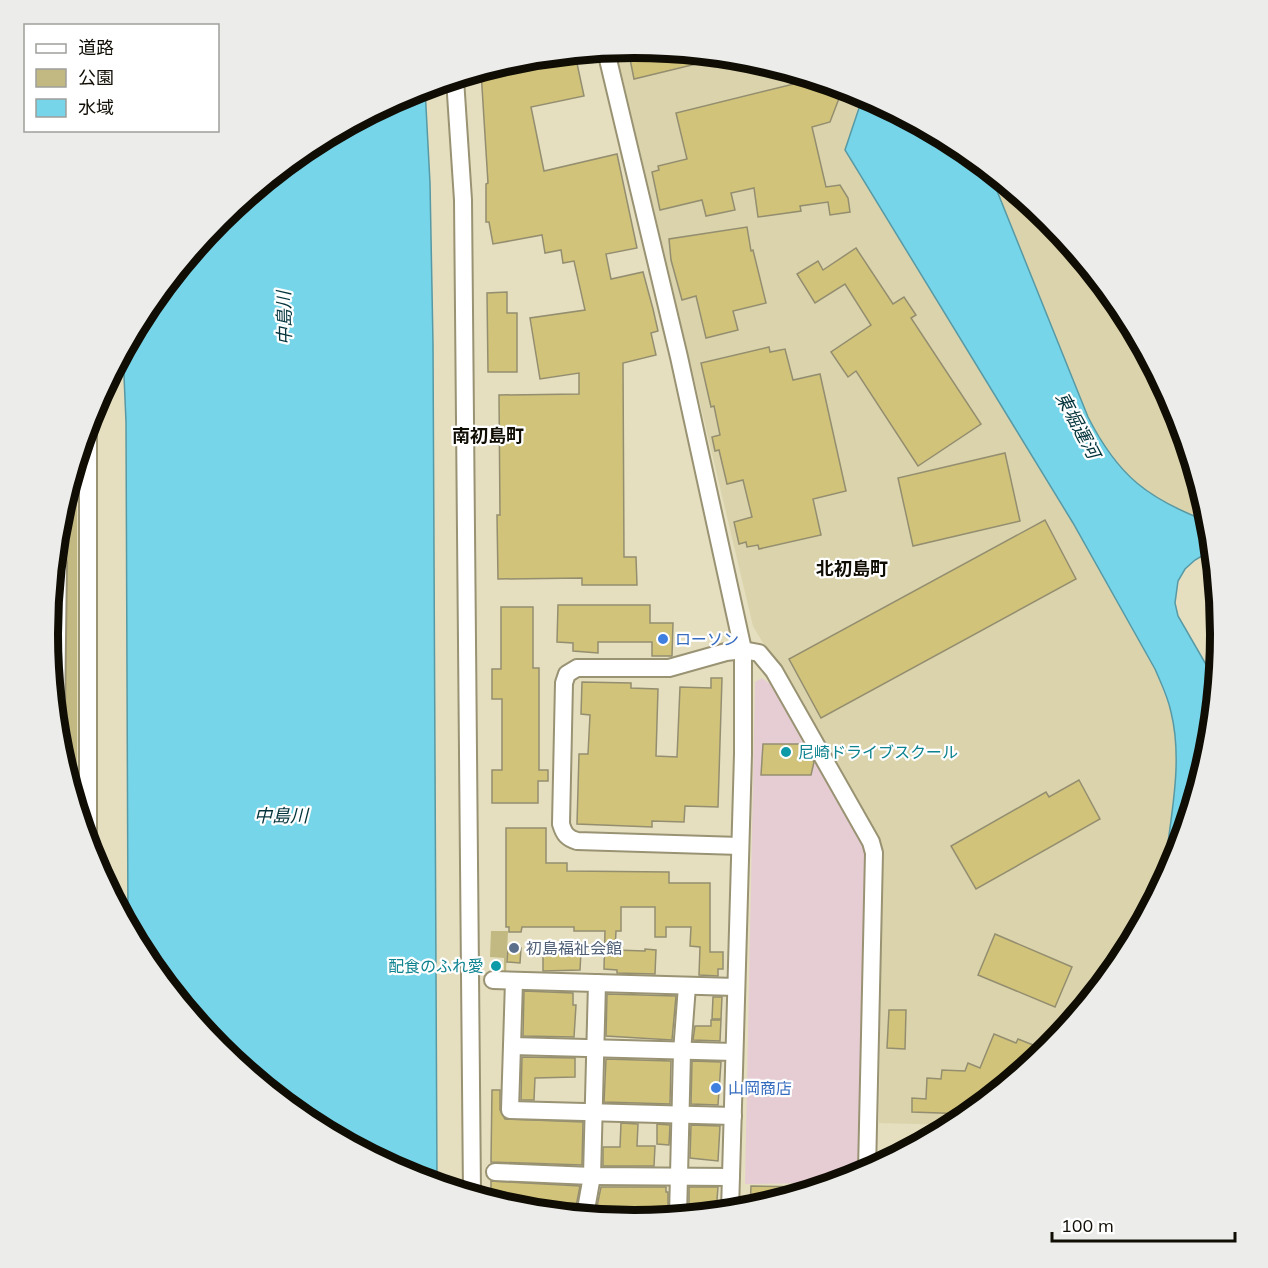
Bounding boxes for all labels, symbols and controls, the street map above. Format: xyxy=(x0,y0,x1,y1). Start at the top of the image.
legend xyxy=(24,24,219,132)
text: 道路 xyxy=(78,36,114,59)
text: 公園 xyxy=(78,66,114,89)
text: 水域 xyxy=(78,96,114,119)
water label: 中島川 xyxy=(272,289,296,345)
water label: 東堀運河 xyxy=(1051,388,1106,465)
district label: 南初島町 xyxy=(452,424,524,447)
district label: 北初島町 xyxy=(816,557,888,580)
place label: ローソン xyxy=(675,629,739,649)
marker: ローソン xyxy=(656,632,670,646)
place label: 尼崎ドライブスクール xyxy=(798,742,958,762)
marker: 尼崎ドライブスクール xyxy=(779,745,793,759)
water label: 中島川 xyxy=(254,804,310,827)
place label: 初島福祉会館 xyxy=(526,938,622,958)
marker: 初島福祉会館 xyxy=(507,941,521,955)
place label: 配食のふれ愛 xyxy=(388,956,484,976)
marker: 配食のふれ愛 xyxy=(489,959,503,973)
place label: 山岡商店 xyxy=(728,1078,792,1098)
marker: 山岡商店 xyxy=(709,1081,723,1095)
scale bar xyxy=(1052,1205,1235,1243)
text: 100 m xyxy=(1061,1214,1114,1237)

